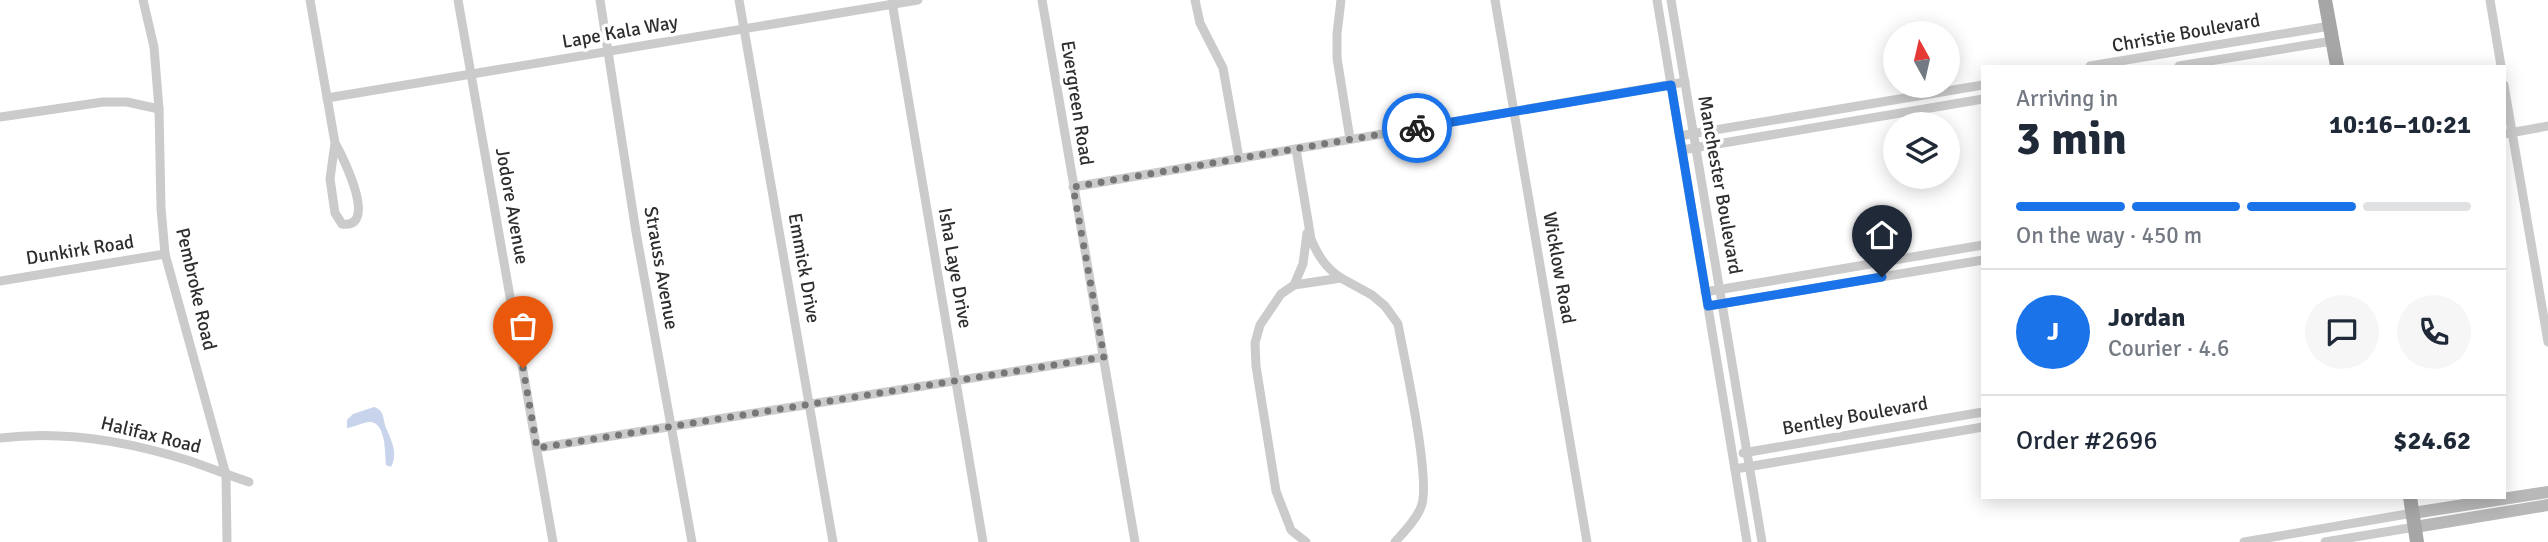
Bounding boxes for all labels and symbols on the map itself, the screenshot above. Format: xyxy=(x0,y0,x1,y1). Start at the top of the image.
street label: Christie Boulevard xyxy=(2110,8,2262,58)
street label: Lape Kala Way xyxy=(560,10,680,54)
north arrow xyxy=(1883,21,1960,98)
street label: Evergreen Road xyxy=(1055,39,1099,167)
courier xyxy=(1382,93,1452,163)
street label: Manchester Boulevard xyxy=(1692,94,1748,276)
street label: Jodore Avenue xyxy=(490,146,534,266)
street label: Strauss Avenue xyxy=(638,205,684,331)
pin xyxy=(1852,205,1912,277)
street label: Isha Laye Drive xyxy=(933,206,977,330)
street label: Wicklow Road xyxy=(1537,210,1581,326)
street label: Emmick Drive xyxy=(783,211,825,325)
street label: Pembroke Road xyxy=(170,225,222,353)
street label: Dunkirk Road xyxy=(24,230,136,270)
pin xyxy=(493,296,553,368)
street label: Bentley Boulevard xyxy=(1780,391,1930,441)
street label: Halifax Road xyxy=(98,411,204,459)

